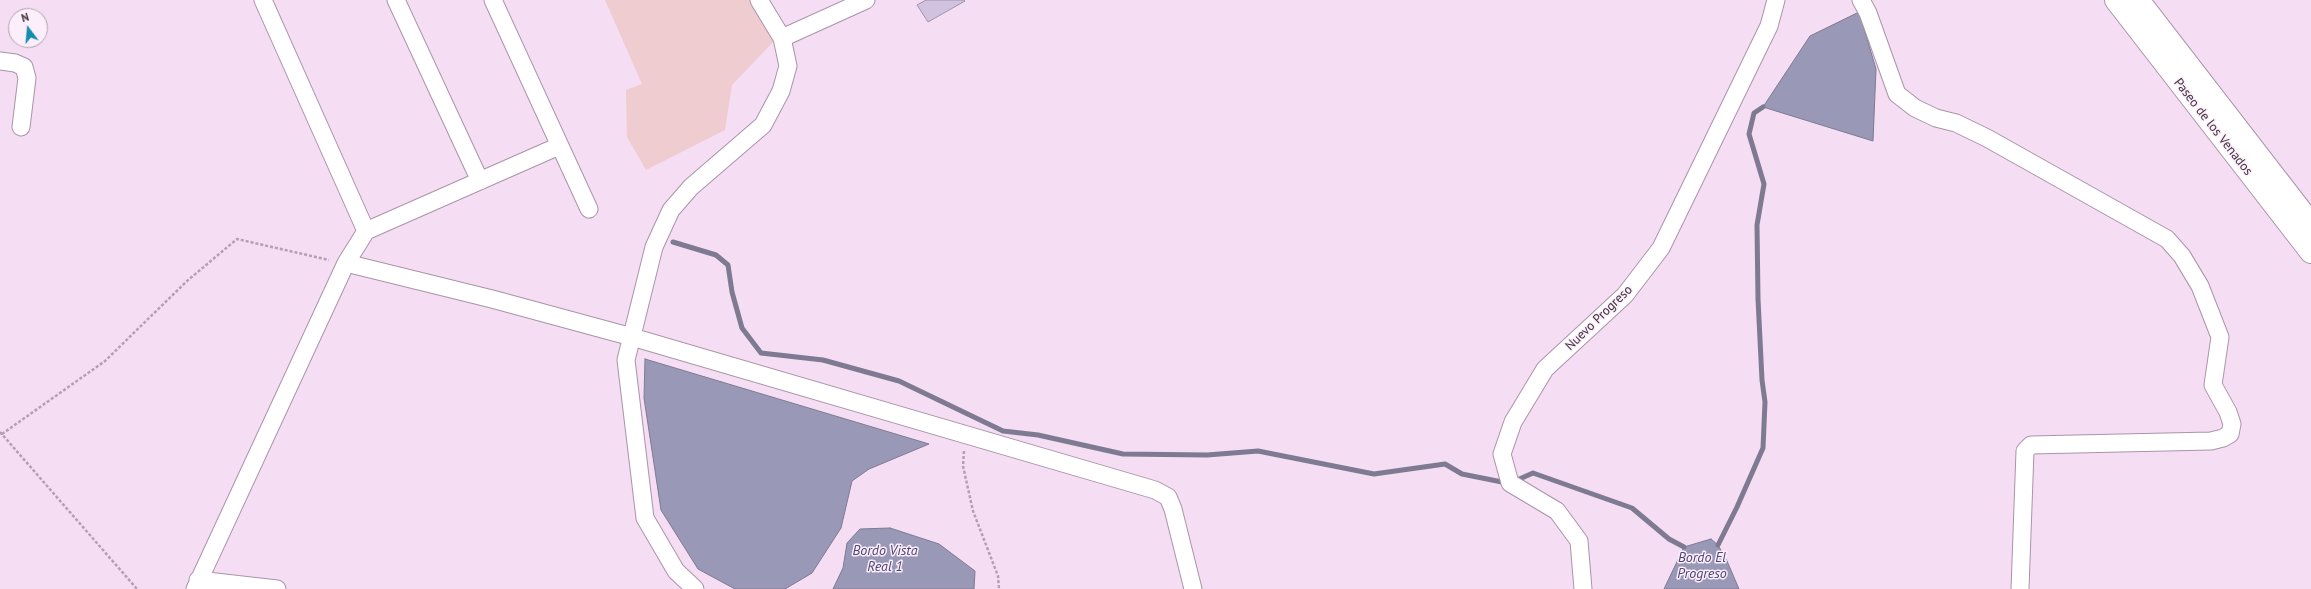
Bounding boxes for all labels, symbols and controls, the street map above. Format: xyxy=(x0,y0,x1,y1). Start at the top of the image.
north arrow xyxy=(8,8,48,48)
text: N xyxy=(20,10,30,25)
street label: Paseo de los Venados xyxy=(2170,75,2256,179)
street label: Nuevo Progreso xyxy=(1562,282,1636,354)
water label: Bordo Vista Real 1 xyxy=(852,543,918,576)
water label: Bordo El Progreso xyxy=(1677,550,1727,582)

